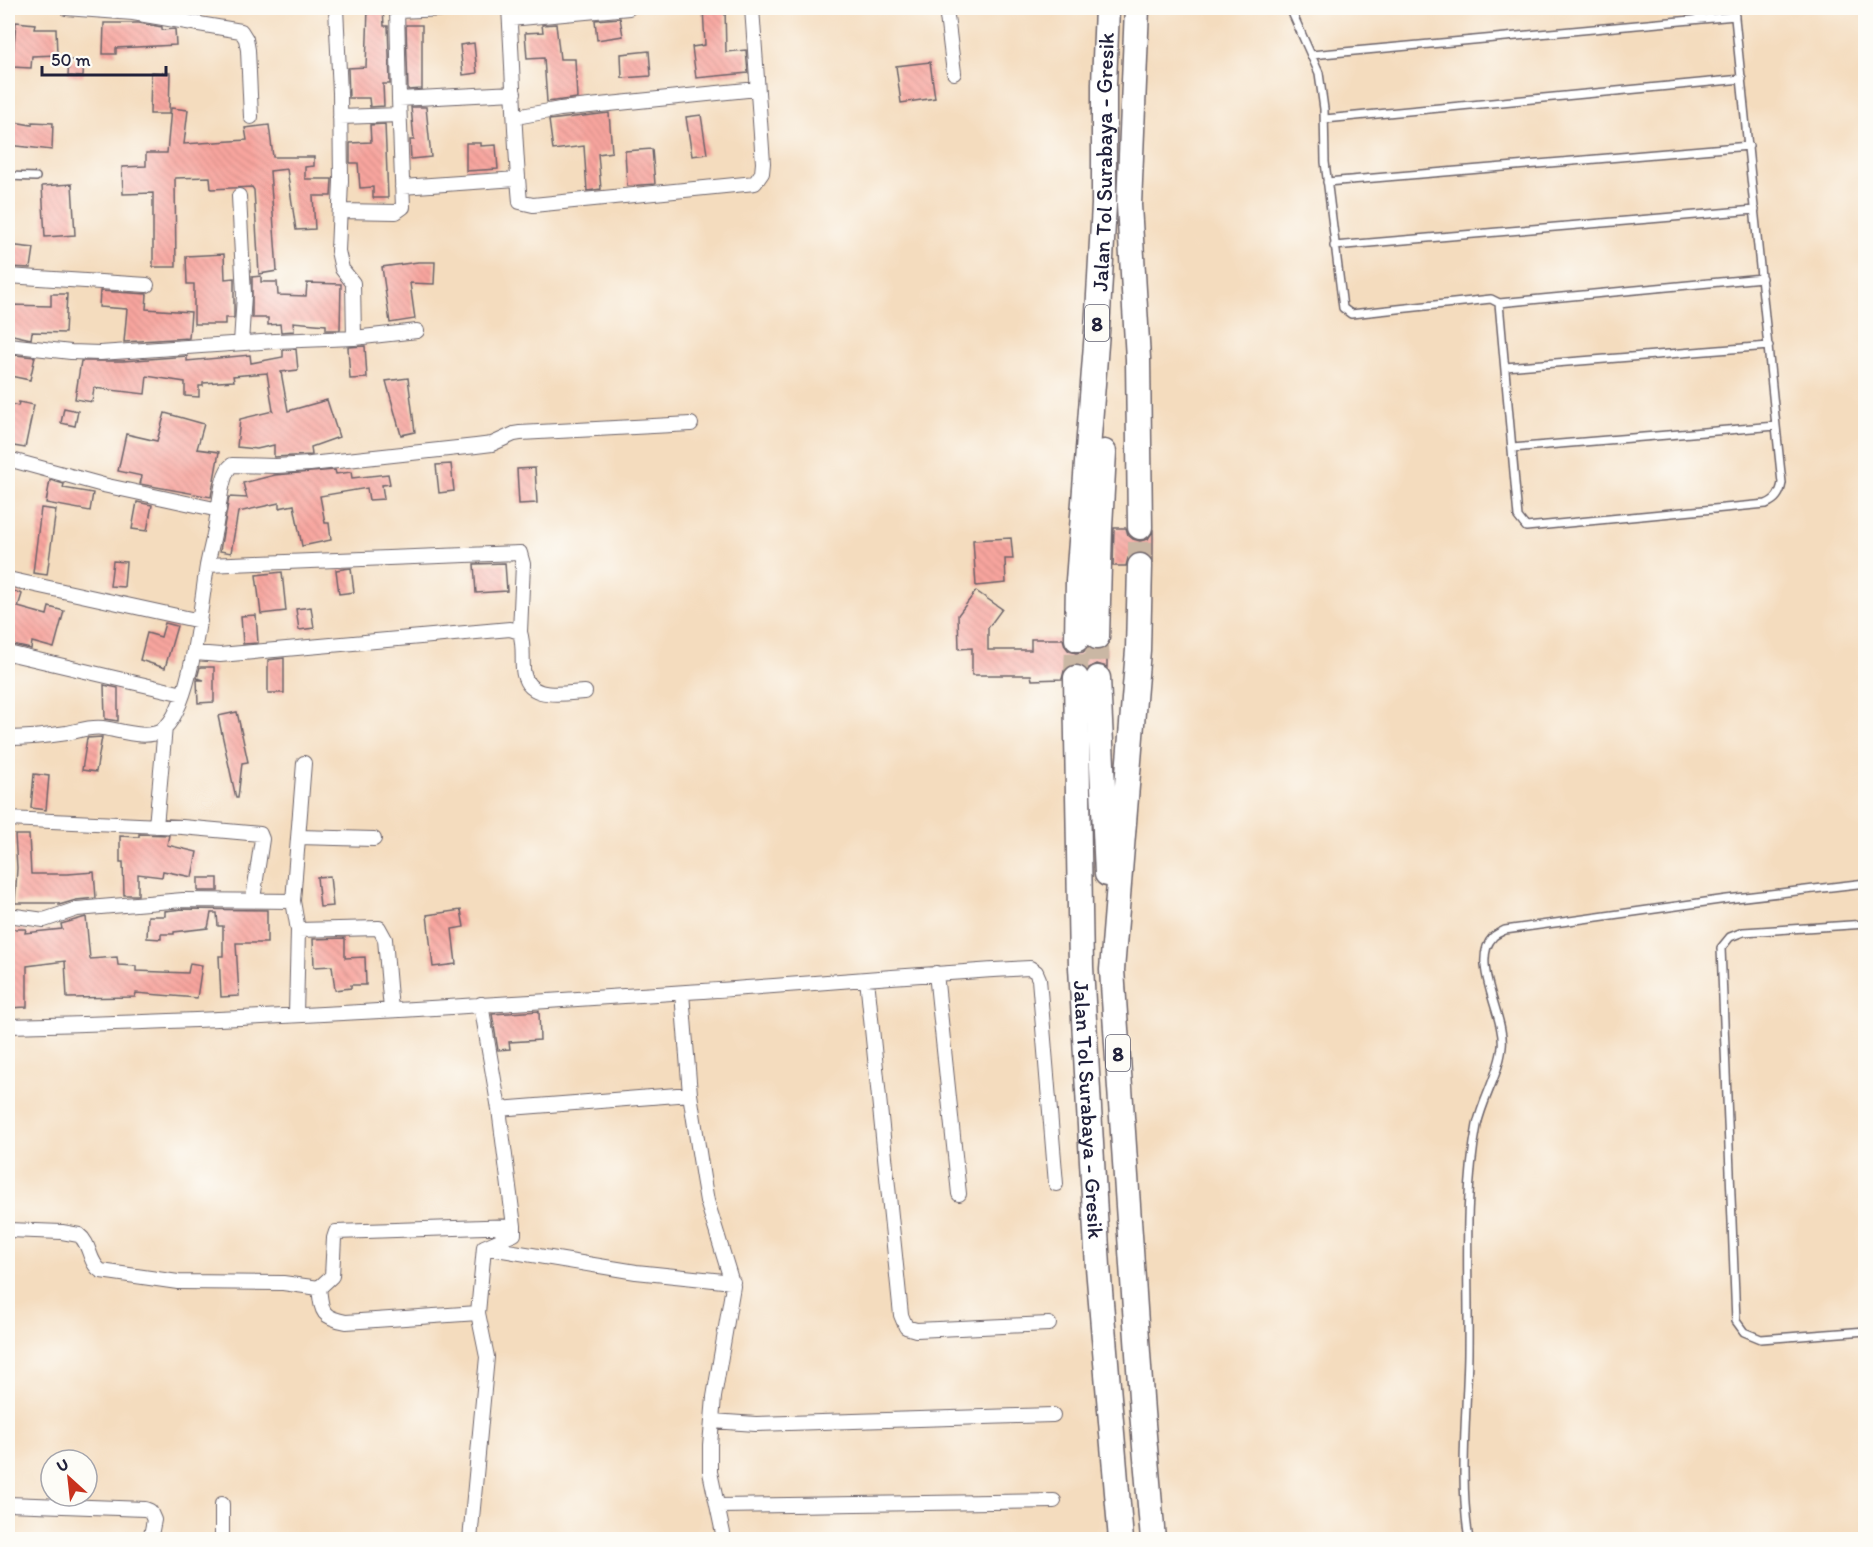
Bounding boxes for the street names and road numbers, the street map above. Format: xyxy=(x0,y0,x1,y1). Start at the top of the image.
street label: Jalan Tol Surabaya - Gresik xyxy=(1086,31,1120,292)
road number: 8 xyxy=(1085,305,1109,341)
street label: Jalan Tol Surabaya - Gresik xyxy=(1068,980,1110,1240)
road number: 8 xyxy=(1106,1035,1130,1071)

